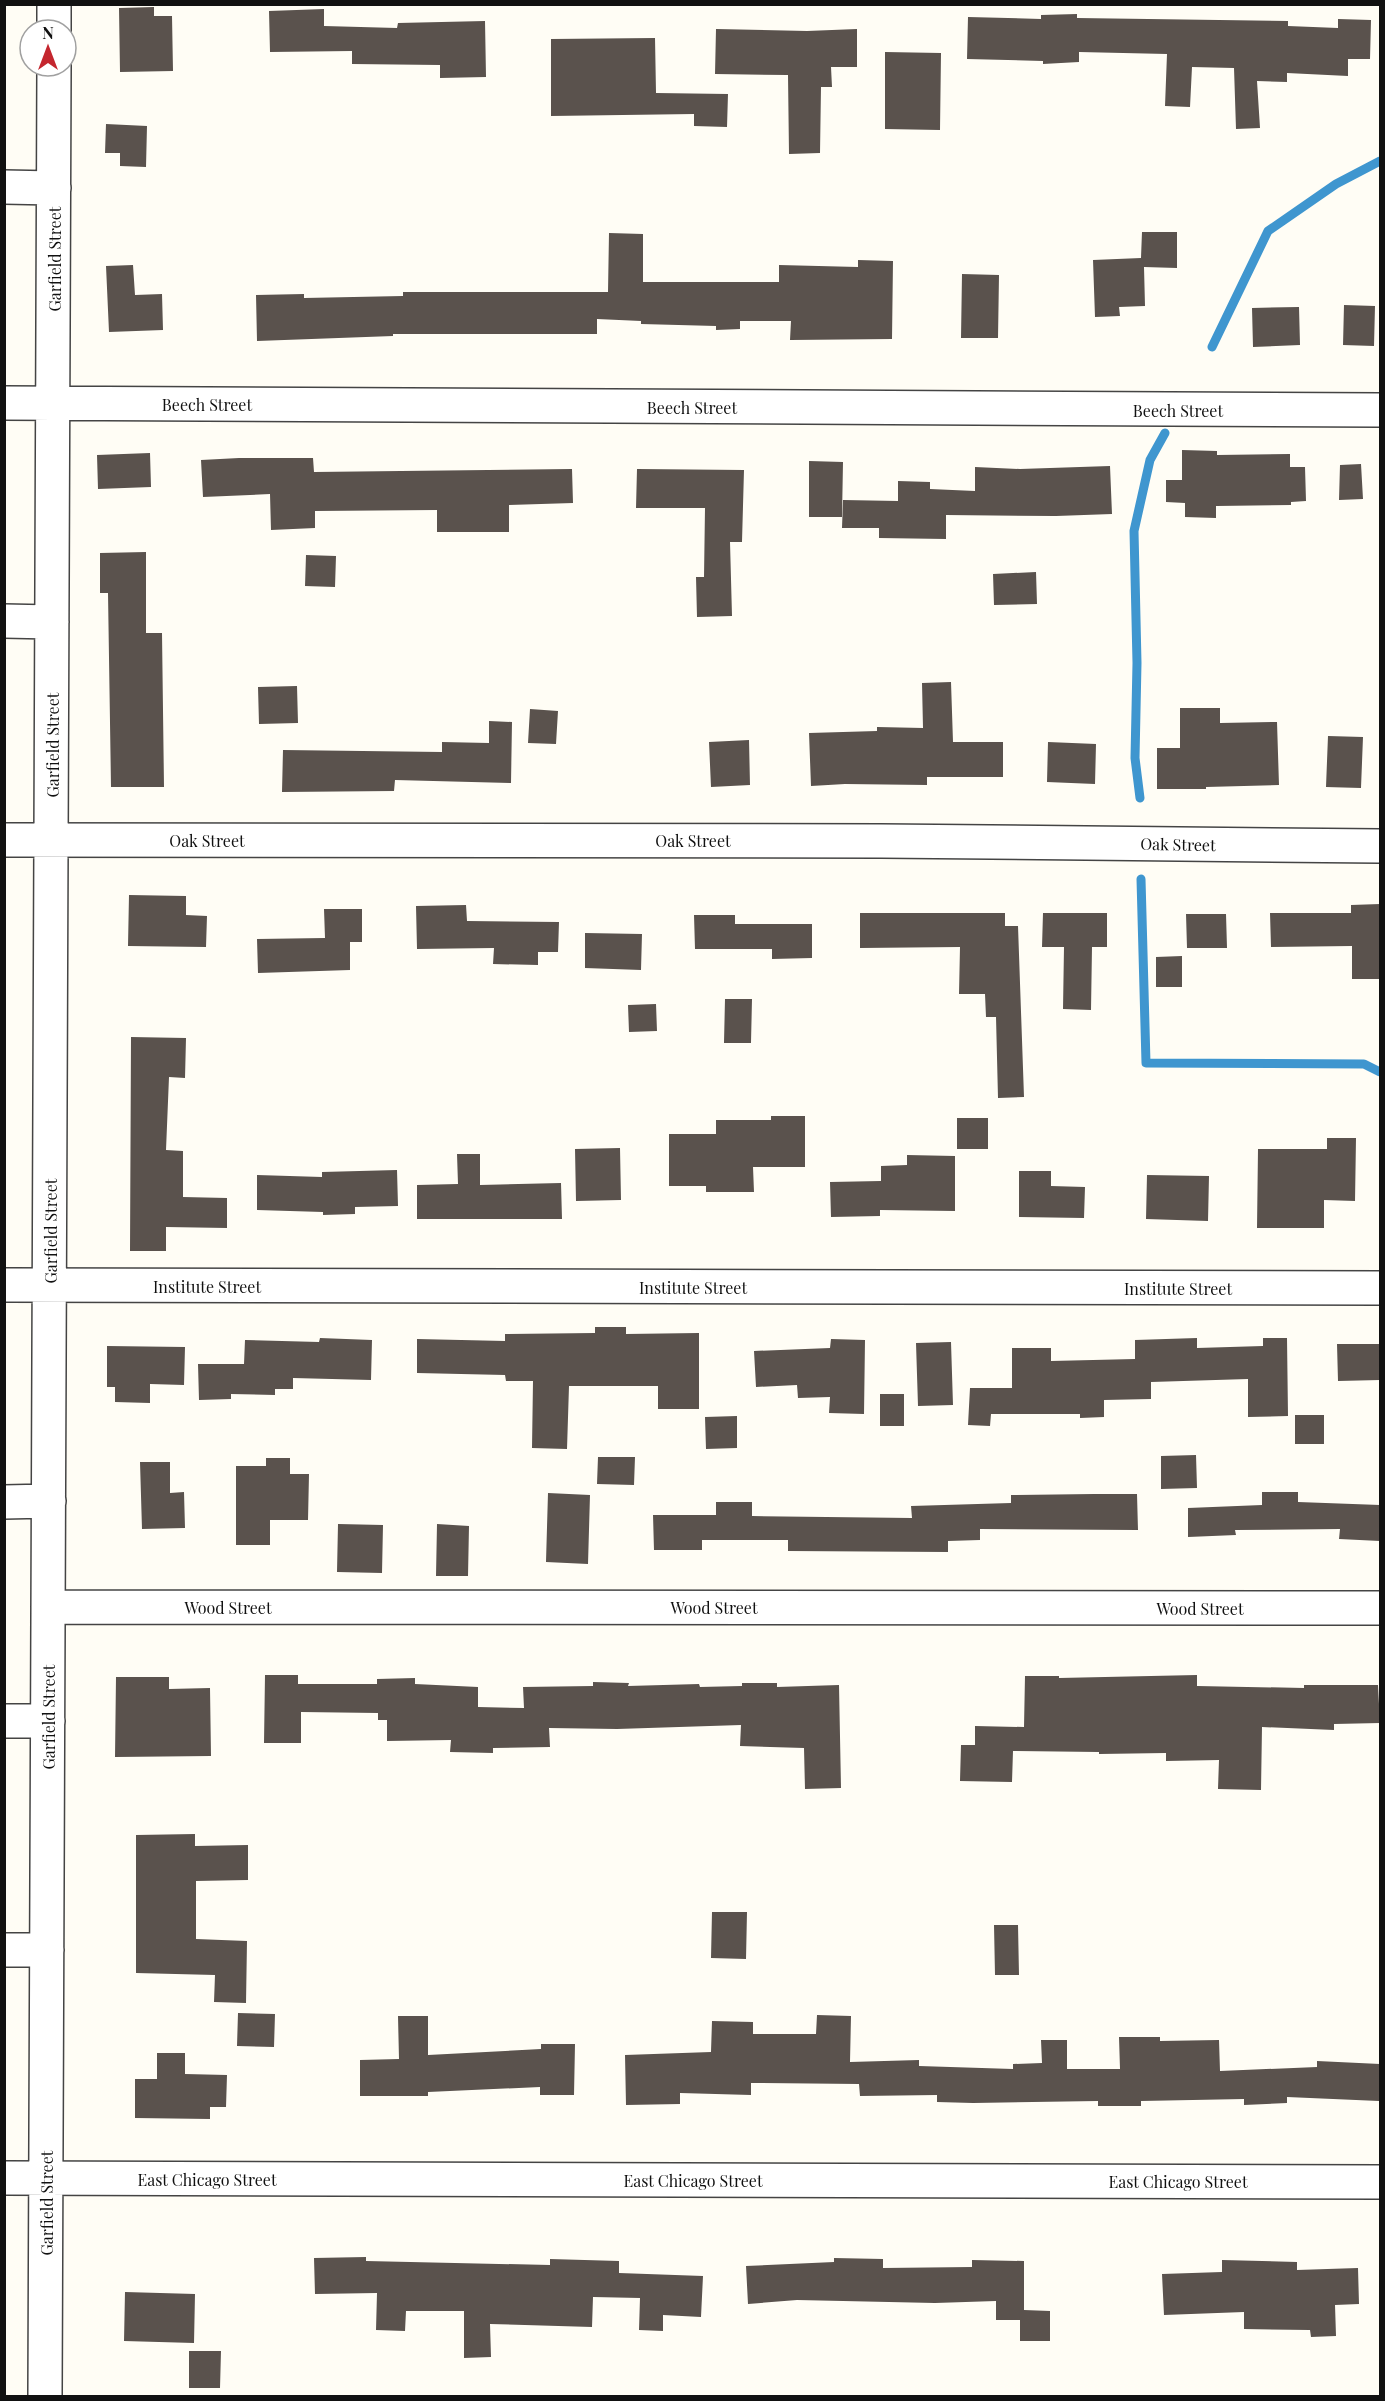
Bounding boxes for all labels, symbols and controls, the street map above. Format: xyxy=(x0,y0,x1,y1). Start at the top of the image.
north arrow xyxy=(18,18,78,78)
text: N xyxy=(42,22,54,43)
street label: Garfield Street xyxy=(44,206,65,311)
street label: Beech Street xyxy=(162,394,252,415)
street label: Beech Street xyxy=(647,397,737,418)
street label: Beech Street xyxy=(1133,400,1223,421)
street label: Garfield Street xyxy=(42,692,63,797)
street label: Oak Street xyxy=(169,830,245,851)
street label: Oak Street xyxy=(655,830,731,851)
street label: Oak Street xyxy=(1140,833,1216,855)
street label: Garfield Street xyxy=(40,1178,61,1283)
street label: Institute Street xyxy=(153,1276,261,1297)
street label: Institute Street xyxy=(639,1277,747,1298)
street label: Institute Street xyxy=(1124,1278,1232,1299)
street label: Wood Street xyxy=(183,1597,272,1618)
street label: Wood Street xyxy=(669,1597,758,1618)
street label: Wood Street xyxy=(1155,1598,1244,1619)
street label: Garfield Street xyxy=(38,1664,59,1769)
street label: Garfield Street xyxy=(36,2150,57,2255)
street label: East Chicago Street xyxy=(137,2169,277,2190)
street label: East Chicago Street xyxy=(623,2170,763,2191)
street label: East Chicago Street xyxy=(1108,2171,1248,2192)

